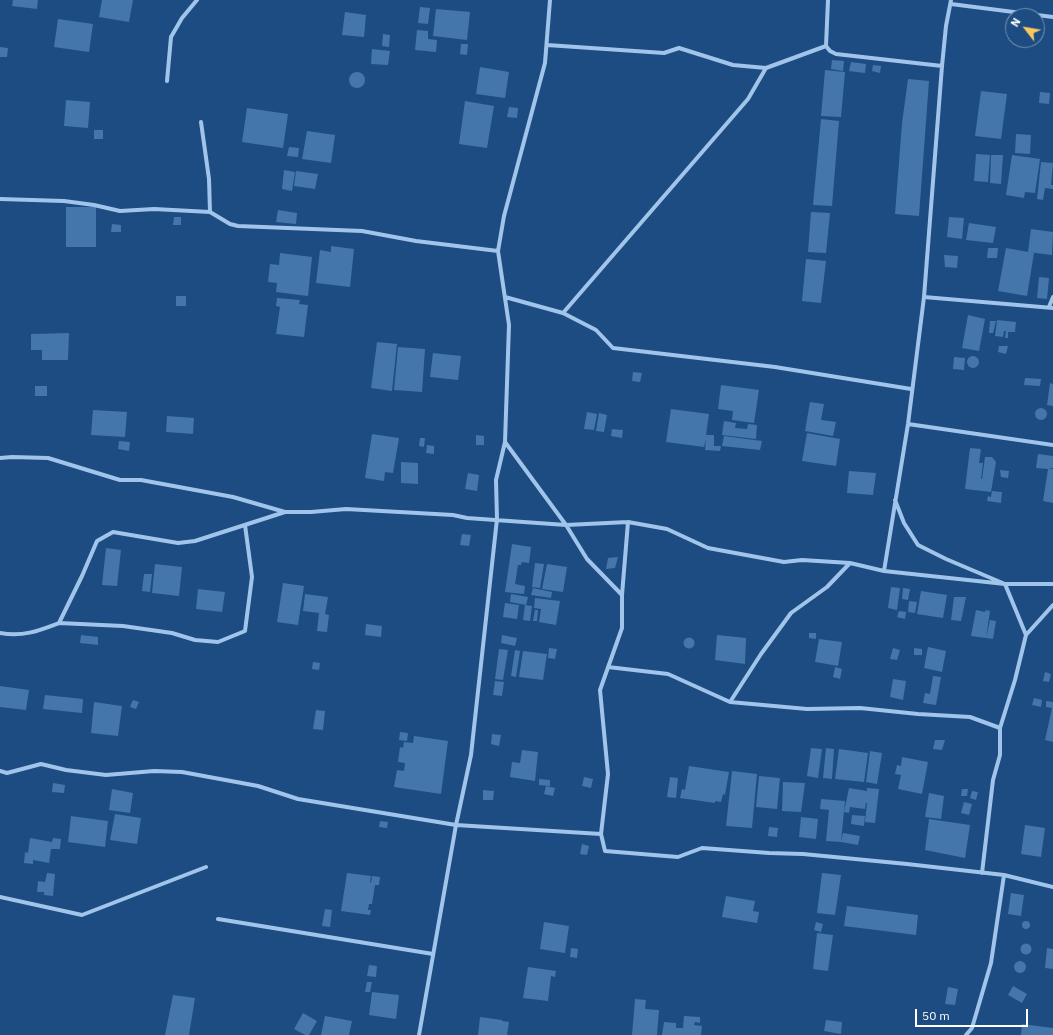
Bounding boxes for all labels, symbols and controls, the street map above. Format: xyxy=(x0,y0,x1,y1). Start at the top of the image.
north arrow xyxy=(1005,8,1045,48)
text: N xyxy=(1008,15,1024,29)
scale bar xyxy=(917,1001,1030,1027)
text: 50 m xyxy=(922,1008,950,1023)

